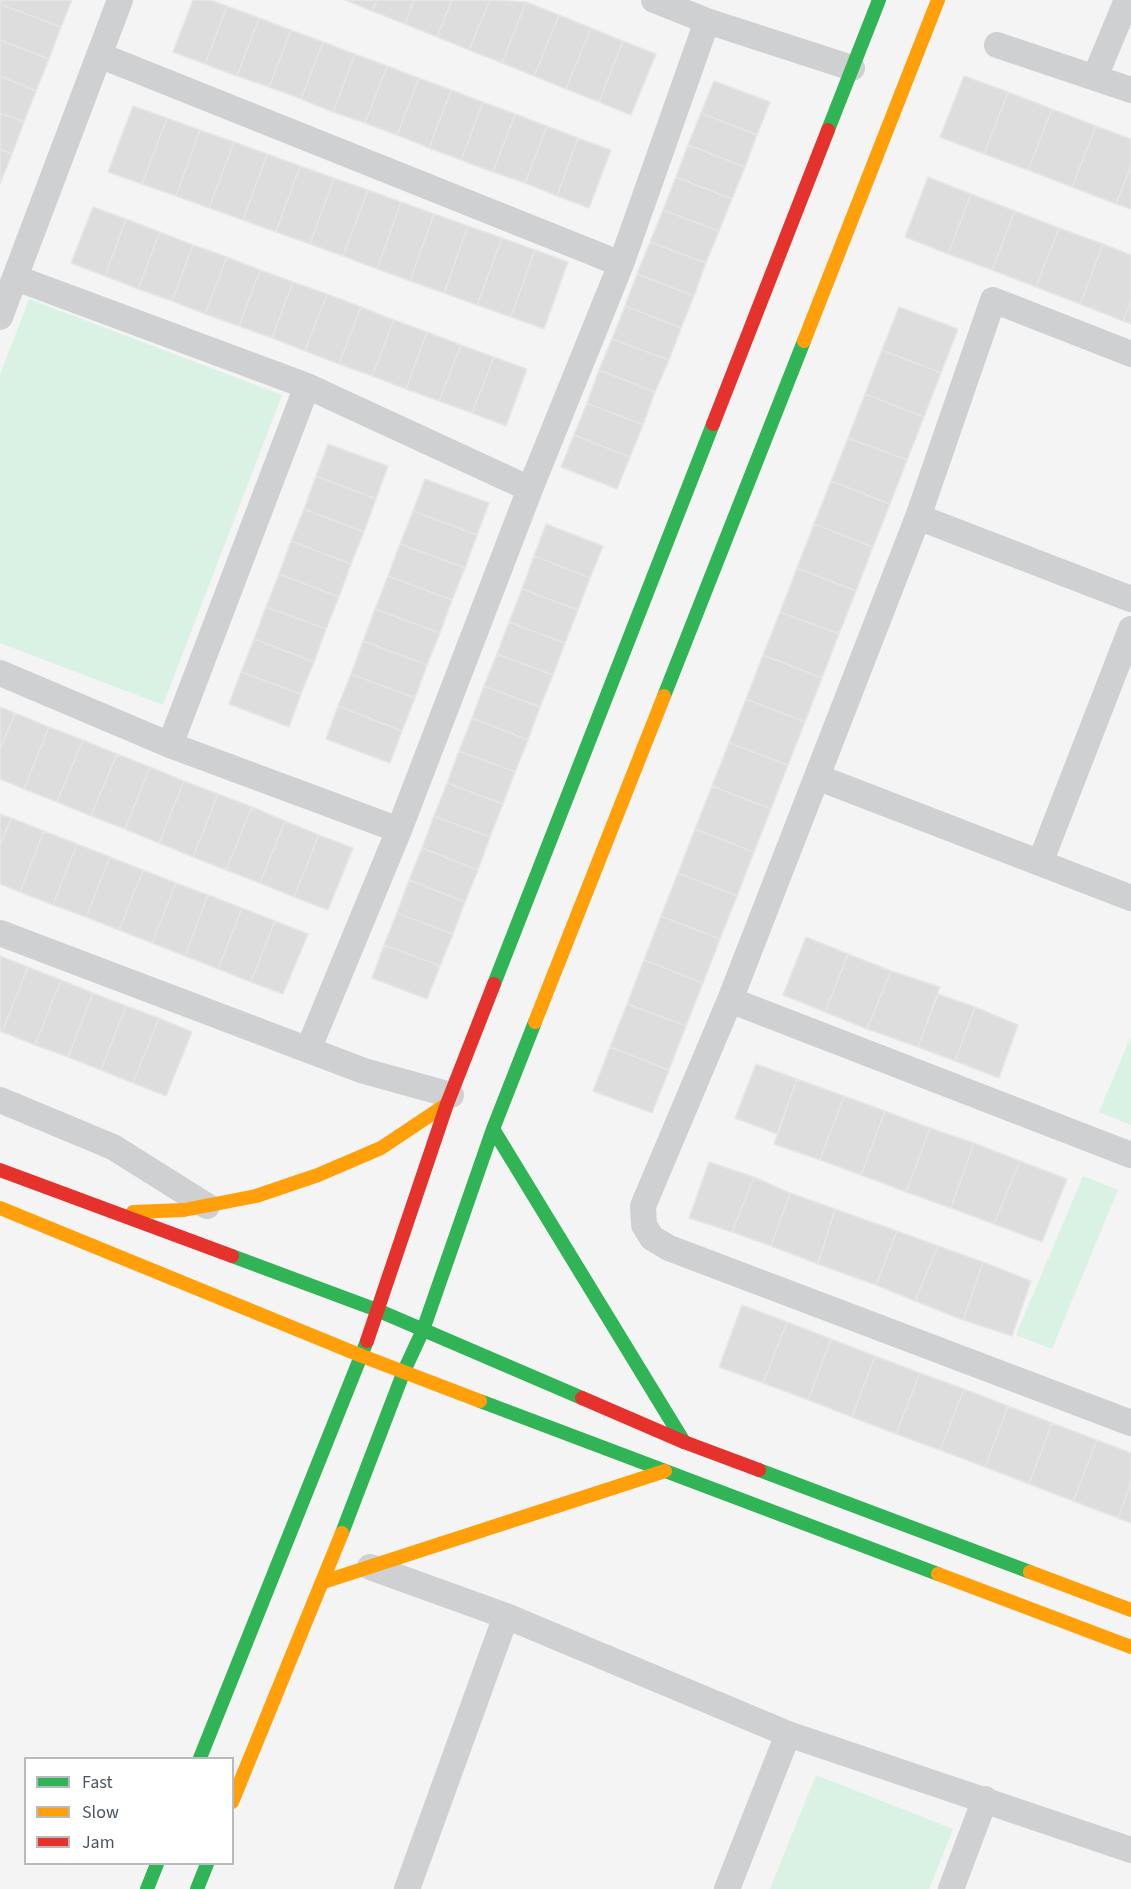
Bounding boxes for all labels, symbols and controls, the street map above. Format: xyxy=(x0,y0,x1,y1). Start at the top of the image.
legend xyxy=(24,1757,234,1865)
text: Fast xyxy=(82,1770,113,1795)
text: Slow xyxy=(82,1800,119,1825)
text: Jam xyxy=(82,1830,115,1855)

